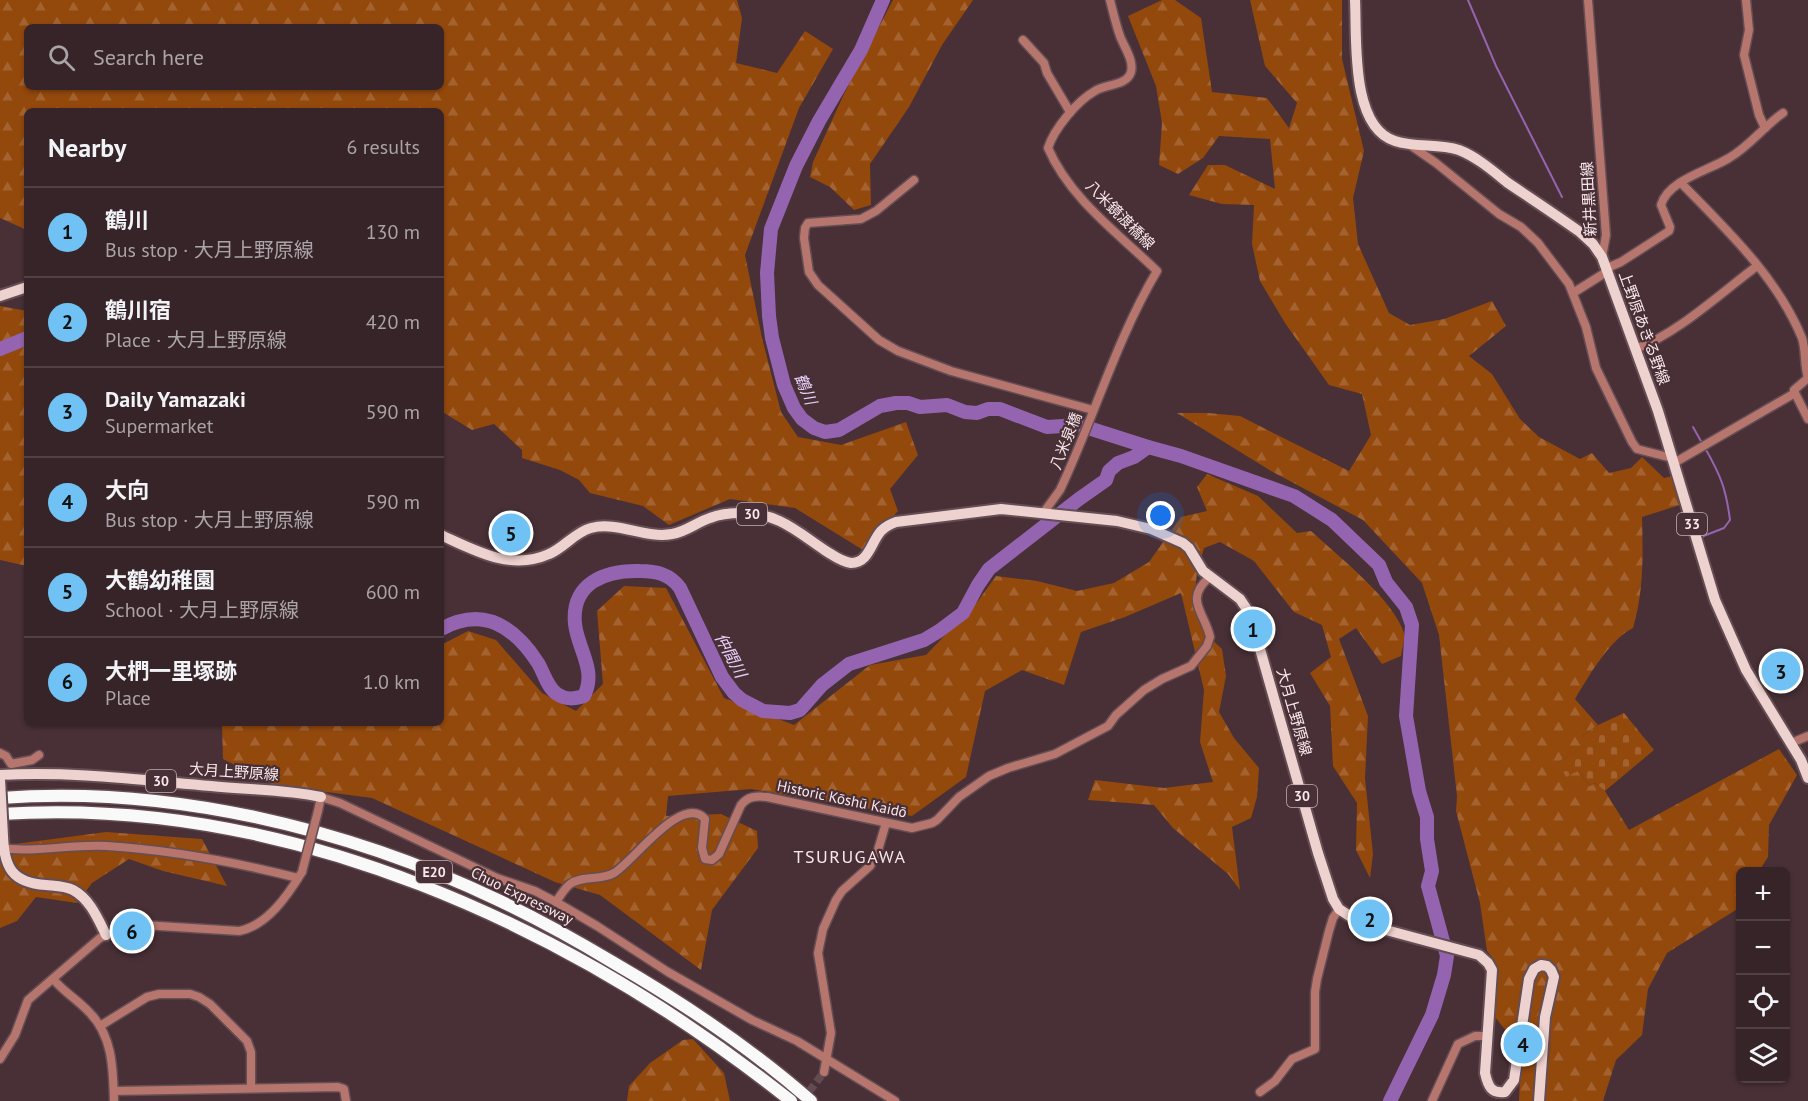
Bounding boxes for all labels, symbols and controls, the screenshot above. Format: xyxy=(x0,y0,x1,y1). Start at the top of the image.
search box xyxy=(24,24,444,90)
icon: search xyxy=(45,41,78,74)
text: Search here xyxy=(93,43,204,71)
text: Nearby xyxy=(48,131,126,164)
text: 6 results xyxy=(347,134,420,160)
street label: 新井黒田線 xyxy=(1577,161,1600,237)
street label: 八米鏡渡橋線 xyxy=(1082,176,1159,253)
text: 鶴川 xyxy=(105,206,149,234)
text: 1 xyxy=(62,219,73,245)
text: 130 m xyxy=(366,219,420,245)
text: Bus stop · 大月上野原線 xyxy=(105,237,314,263)
street label: 上野原あきる野線 xyxy=(1615,268,1674,387)
text: 鶴川宿 xyxy=(105,296,171,324)
text: 2 xyxy=(62,309,73,335)
text: 420 m xyxy=(366,309,420,335)
text: Place · 大月上野原線 xyxy=(105,327,287,353)
water label: 鶴川 xyxy=(791,370,822,409)
text: Daily Yamazaki xyxy=(105,385,246,413)
text: 3 xyxy=(62,399,73,425)
text: 590 m xyxy=(366,399,420,425)
street label: 八米泉橋 xyxy=(1045,409,1086,472)
text: Supermarket xyxy=(105,413,213,439)
text: 大向 xyxy=(105,476,149,504)
text: 4 xyxy=(62,489,73,515)
text: 590 m xyxy=(366,489,420,515)
your location xyxy=(1146,501,1175,530)
road number: 30 xyxy=(737,503,767,525)
text: Bus stop · 大月上野原線 xyxy=(105,507,314,533)
pin: 5 xyxy=(492,510,530,556)
road number: 33 xyxy=(1677,513,1707,535)
text: 大鶴幼稚園 xyxy=(105,566,215,594)
text: 5 xyxy=(62,579,73,605)
text: 600 m xyxy=(366,579,420,605)
text: School · 大月上野原線 xyxy=(105,597,299,623)
pin: 1 xyxy=(1234,606,1272,652)
water label: 仲間川 xyxy=(711,629,752,683)
pin: 3 xyxy=(1762,648,1800,694)
text: 大椚一里塚跡 xyxy=(105,657,237,685)
street label: 大月上野原線 xyxy=(1273,666,1316,758)
text: 6 xyxy=(62,669,73,695)
text: 1.0 km xyxy=(363,669,420,695)
text: Place xyxy=(105,685,151,711)
street label: 大月上野原線 xyxy=(188,759,280,784)
road number: 30 xyxy=(146,770,176,792)
street label: Historic Kōshū Kaidō xyxy=(775,775,909,822)
road number: 30 xyxy=(1287,785,1317,807)
district label: TSURUGAWA xyxy=(793,845,907,868)
road number: E20 xyxy=(416,861,452,883)
street label: Chuo Expressway xyxy=(468,863,577,929)
map controls xyxy=(1736,867,1790,1083)
button: + xyxy=(1736,867,1790,921)
pin: 2 xyxy=(1350,896,1390,942)
pin: 6 xyxy=(112,908,152,954)
button: − xyxy=(1736,921,1790,975)
button: locate xyxy=(1736,975,1790,1029)
pin: 4 xyxy=(1504,1022,1543,1066)
button: layers xyxy=(1736,1029,1790,1083)

